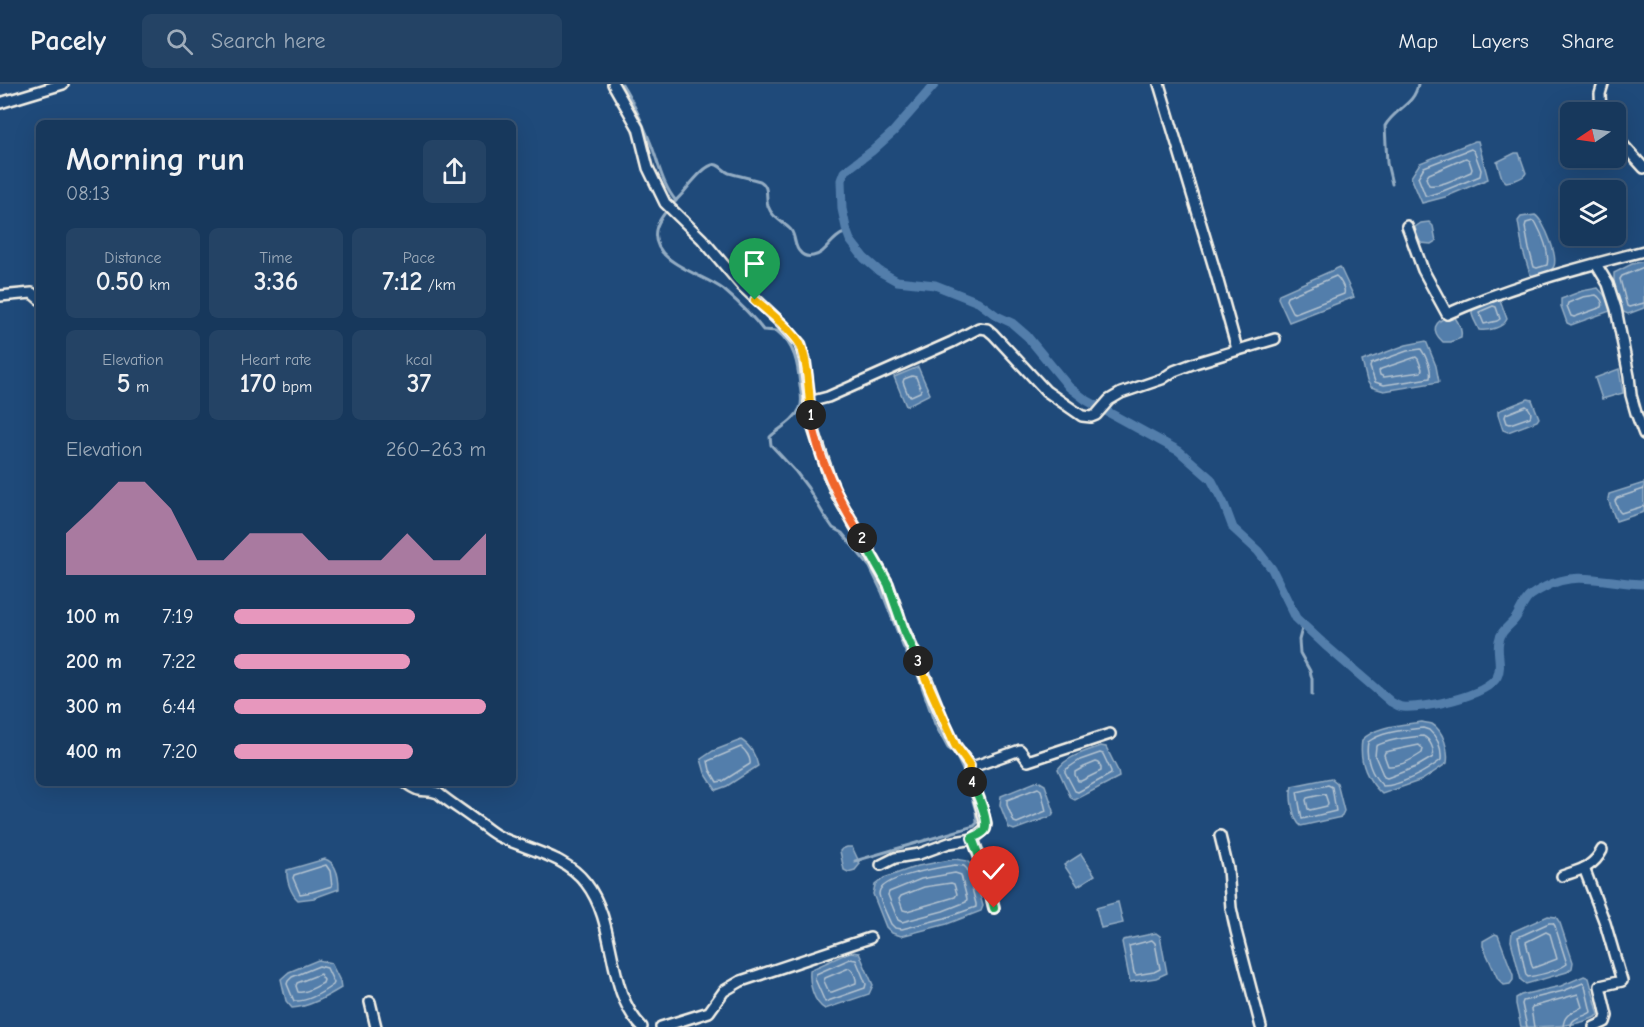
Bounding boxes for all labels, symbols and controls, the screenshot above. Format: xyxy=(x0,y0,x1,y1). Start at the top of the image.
search box xyxy=(142,14,562,68)
text: Pacely xyxy=(30,25,106,57)
icon: search xyxy=(163,25,196,58)
text: Search here xyxy=(211,28,326,54)
text: Map xyxy=(1399,29,1438,53)
text: Layers xyxy=(1471,29,1529,53)
text: Share xyxy=(1562,29,1614,53)
north arrow xyxy=(1560,102,1626,168)
map controls xyxy=(1560,102,1626,246)
text: Morning run xyxy=(66,140,245,178)
button: share xyxy=(423,140,486,203)
button: layers xyxy=(1560,180,1626,246)
text: 08:13 xyxy=(66,182,110,205)
pin xyxy=(729,238,780,300)
icon: arrive xyxy=(738,247,771,280)
text: Distance xyxy=(104,249,162,267)
text: Time xyxy=(259,249,293,267)
text: Pace xyxy=(403,249,435,267)
text: 0.50 xyxy=(96,267,144,297)
text: 3:36 xyxy=(254,267,298,297)
text: 7:12 xyxy=(382,267,422,297)
text: km xyxy=(144,276,170,294)
text: /km xyxy=(422,276,456,294)
text: Elevation xyxy=(102,351,164,369)
text: Heart rate xyxy=(241,351,311,369)
text: kcal xyxy=(406,351,432,369)
text: 5 xyxy=(117,369,131,399)
text: 170 xyxy=(240,369,277,399)
text: 37 xyxy=(407,369,431,399)
text: m xyxy=(131,378,149,396)
text: bpm xyxy=(277,378,312,396)
pin: 1 xyxy=(796,400,826,430)
text: 1 xyxy=(808,406,814,424)
text: Elevation xyxy=(66,438,143,461)
text: 260–263 m xyxy=(386,438,486,461)
pin: 2 xyxy=(847,523,877,553)
text: 2 xyxy=(858,529,866,547)
text: 100 m xyxy=(66,605,120,628)
text: 7:19 xyxy=(162,605,194,628)
pin: 3 xyxy=(903,646,933,676)
text: 200 m xyxy=(66,650,122,673)
text: 7:22 xyxy=(162,650,196,673)
text: 3 xyxy=(914,652,922,670)
text: 300 m xyxy=(66,695,122,718)
text: 6:44 xyxy=(162,695,196,718)
text: 400 m xyxy=(66,740,121,763)
text: 7:20 xyxy=(162,740,198,763)
pin: 4 xyxy=(957,767,987,797)
text: 4 xyxy=(968,773,976,791)
pin xyxy=(968,846,1019,908)
icon: check xyxy=(977,855,1010,888)

